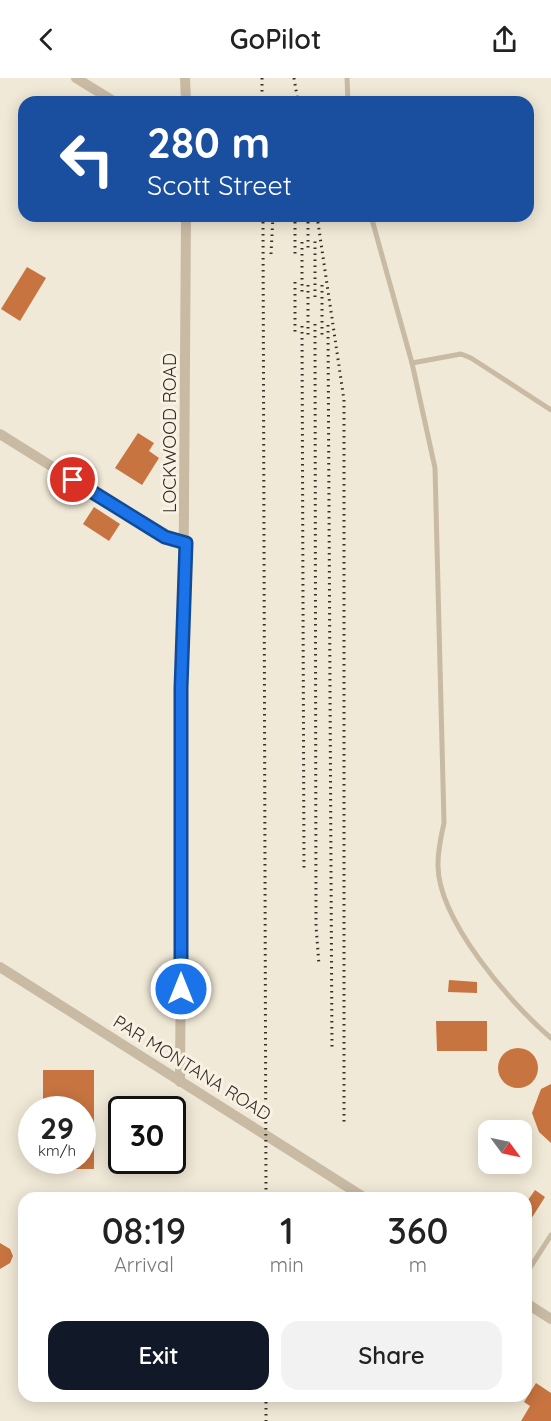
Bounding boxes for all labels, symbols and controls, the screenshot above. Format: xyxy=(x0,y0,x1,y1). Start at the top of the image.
text: GoPilot xyxy=(230,22,321,56)
icon: back xyxy=(30,23,63,56)
icon: share xyxy=(488,23,521,56)
text: 280 m xyxy=(147,116,270,169)
icon: left xyxy=(48,120,126,198)
text: Scott Street xyxy=(147,168,292,202)
street label: LOCKWOOD ROAD xyxy=(158,353,181,513)
pin xyxy=(47,454,98,505)
icon: arrive xyxy=(56,463,89,496)
position arrow xyxy=(149,957,213,1021)
street label: PAR MONTANA ROAD xyxy=(109,1010,276,1126)
speed limit sign: 30 xyxy=(108,1096,186,1174)
text: 29 xyxy=(40,1109,74,1147)
north arrow xyxy=(478,1120,532,1174)
map controls xyxy=(478,1120,532,1174)
text: km/h xyxy=(38,1141,76,1160)
text: 08:19 xyxy=(102,1208,186,1253)
text: 1 xyxy=(280,1208,294,1253)
text: 360 xyxy=(387,1208,448,1253)
text: Arrival xyxy=(114,1252,174,1277)
text: min xyxy=(270,1252,304,1277)
text: m xyxy=(409,1252,427,1277)
button: Exit xyxy=(48,1321,269,1390)
button: Share xyxy=(281,1321,502,1390)

